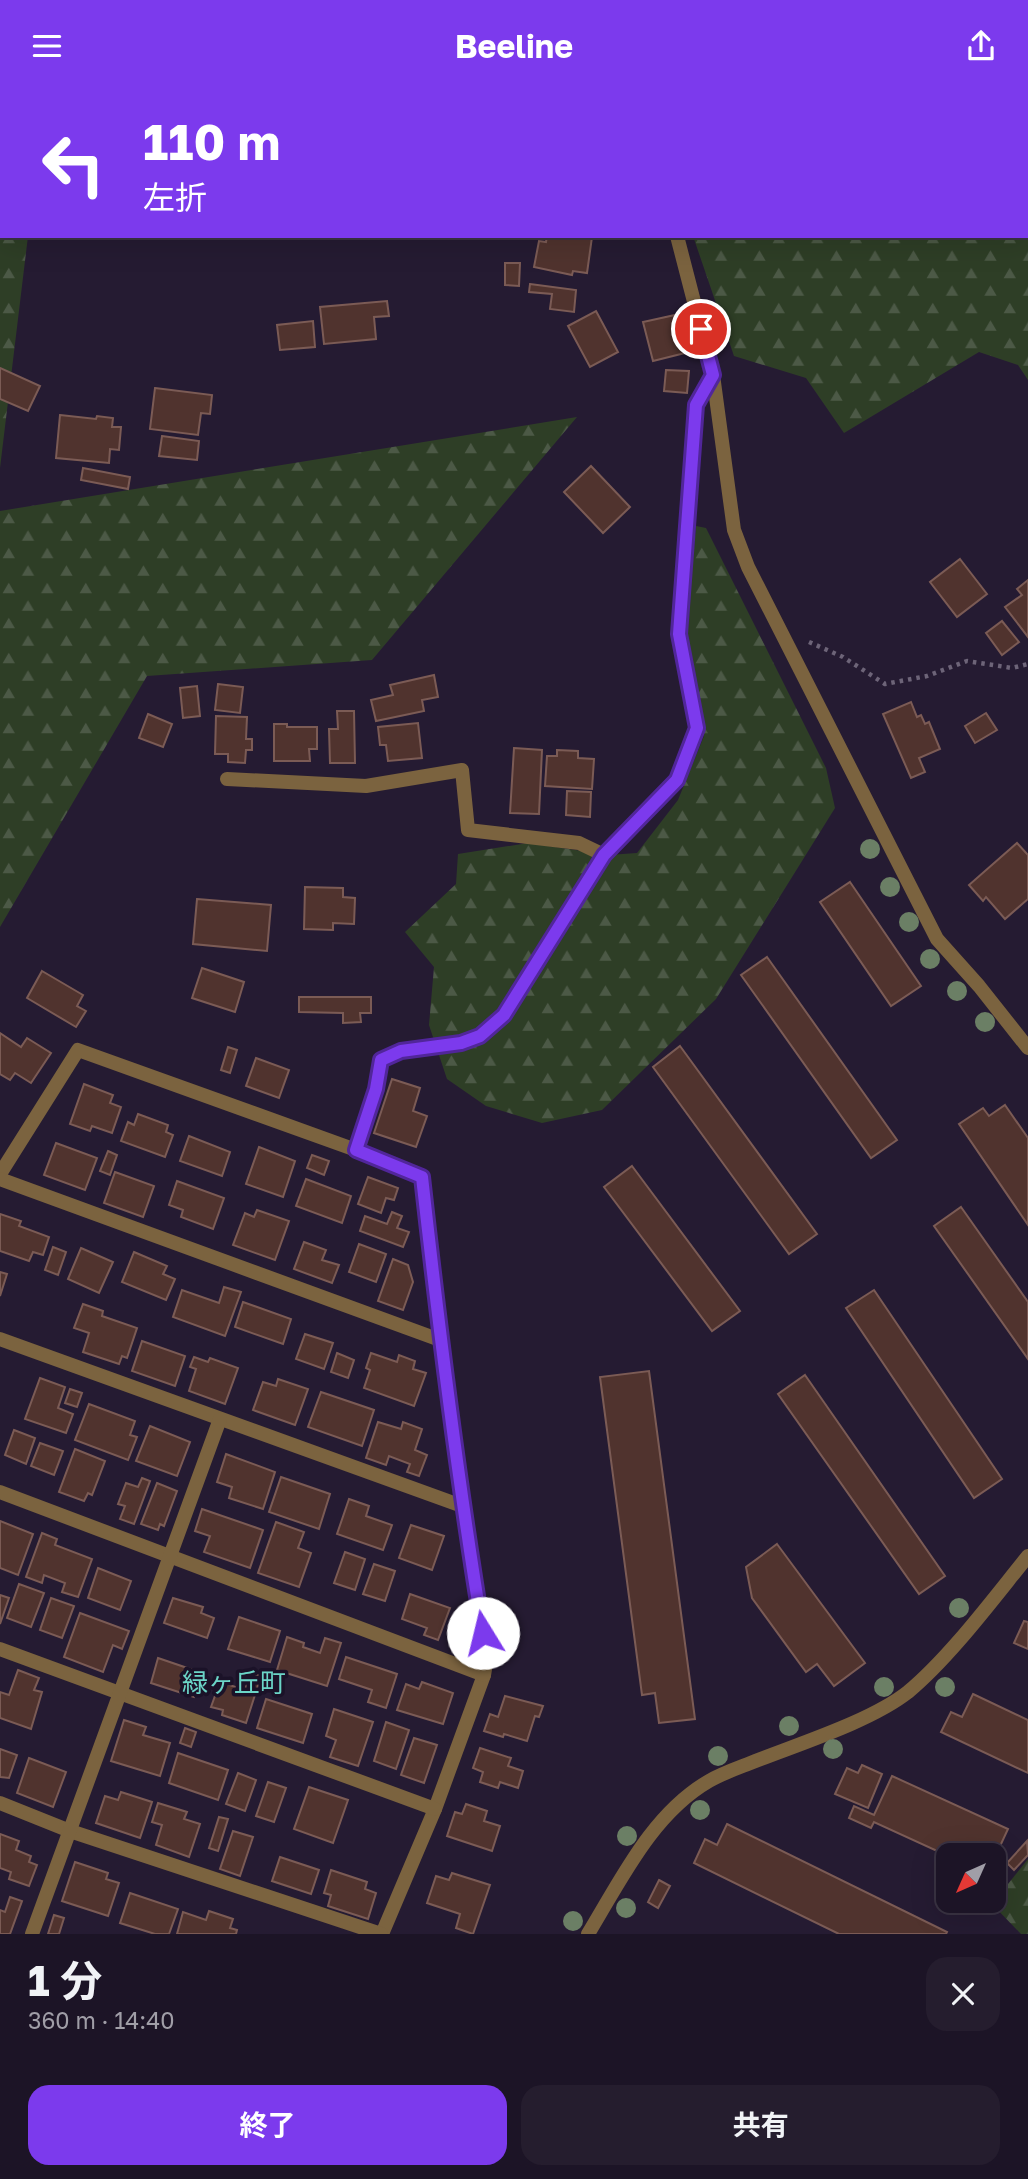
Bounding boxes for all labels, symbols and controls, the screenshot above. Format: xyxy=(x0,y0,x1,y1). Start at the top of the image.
icon: menu xyxy=(28,27,66,65)
text: Beeline xyxy=(455,27,573,65)
icon: share xyxy=(962,27,1000,65)
text: 110 m xyxy=(143,112,280,171)
icon: left xyxy=(28,119,119,210)
text: 左折 xyxy=(143,178,207,216)
pin xyxy=(671,299,731,359)
icon: arrive xyxy=(682,310,720,348)
position arrow xyxy=(446,1596,520,1670)
district label: 緑ヶ丘町 xyxy=(182,1667,286,1698)
north arrow xyxy=(936,1843,1006,1913)
map controls xyxy=(936,1843,1006,1913)
text: 1 分 xyxy=(28,1955,102,2005)
button: close xyxy=(926,1957,1000,2031)
text: 360 m · 14:40 xyxy=(28,2006,175,2034)
button: 終了 xyxy=(28,2085,507,2165)
button: 共有 xyxy=(521,2085,1000,2165)

